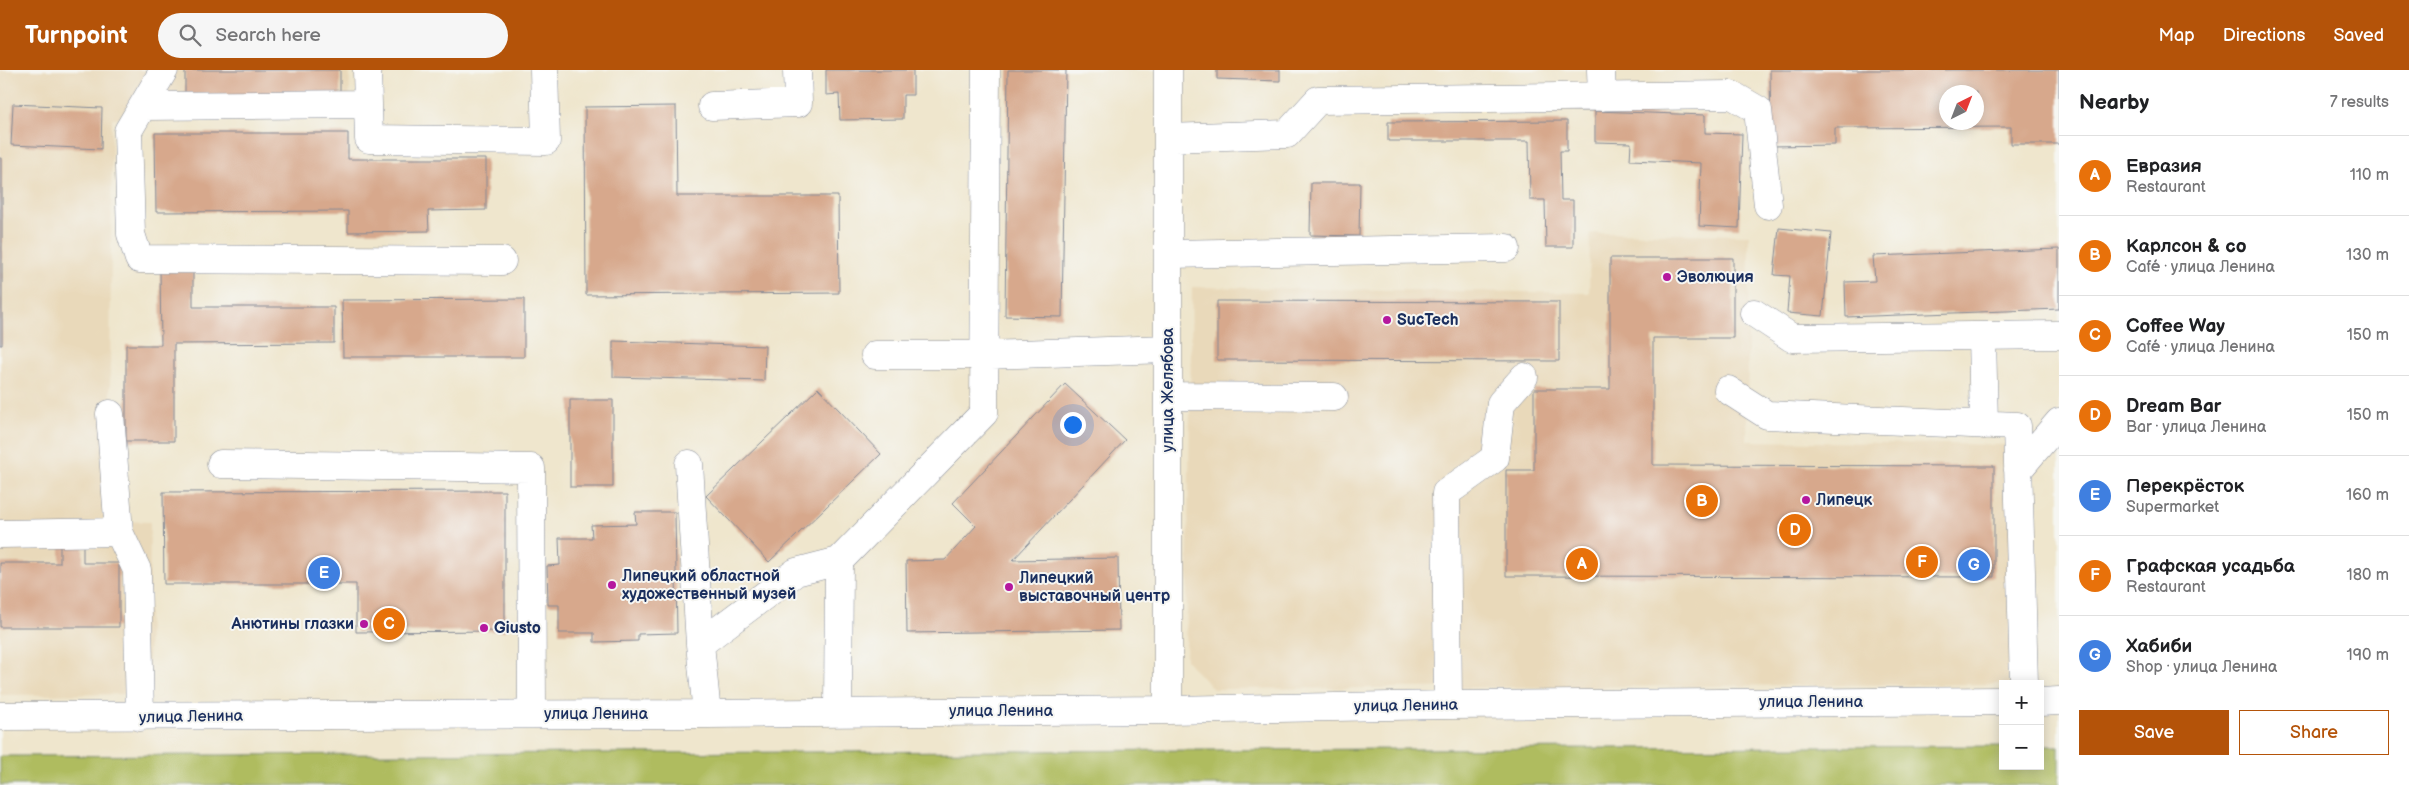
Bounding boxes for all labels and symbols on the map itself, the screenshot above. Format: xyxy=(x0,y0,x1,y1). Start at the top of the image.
north arrow xyxy=(1939,85,1984,130)
place label: Эволюция xyxy=(1677,268,1754,287)
marker: Эволюция xyxy=(1661,271,1673,283)
place label: SucTech xyxy=(1397,311,1458,330)
marker: SucTech xyxy=(1381,314,1393,326)
street label: улица Желябова xyxy=(1159,327,1178,452)
your location xyxy=(1060,412,1086,438)
pin: B xyxy=(1686,482,1718,520)
place label: Липецк xyxy=(1815,491,1872,510)
marker: Липецк xyxy=(1800,494,1812,506)
pin: D xyxy=(1779,511,1811,549)
pin: F xyxy=(1906,543,1938,581)
pin: A xyxy=(1566,545,1598,583)
pin: G xyxy=(1958,546,1990,584)
pin: E xyxy=(308,554,340,592)
place label: Липецкий областной художественный музей xyxy=(621,567,796,604)
place label: Липецкий выставочный центр xyxy=(1018,569,1171,606)
marker: Липецкий областной художественный музей xyxy=(606,579,618,591)
marker: Липецкий выставочный центр xyxy=(1003,581,1015,593)
pin: C xyxy=(373,605,405,643)
place label: Анютины глазки xyxy=(230,615,354,634)
marker: Анютины глазки xyxy=(358,618,370,630)
place label: Giusto xyxy=(494,619,541,638)
marker: Giusto xyxy=(478,622,490,634)
street label: улица Ленина xyxy=(1759,693,1864,712)
street label: улица Ленина xyxy=(1354,696,1459,716)
street label: улица Ленина xyxy=(949,702,1054,721)
street label: улица Ленина xyxy=(544,705,649,724)
street label: улица Ленина xyxy=(139,707,244,727)

